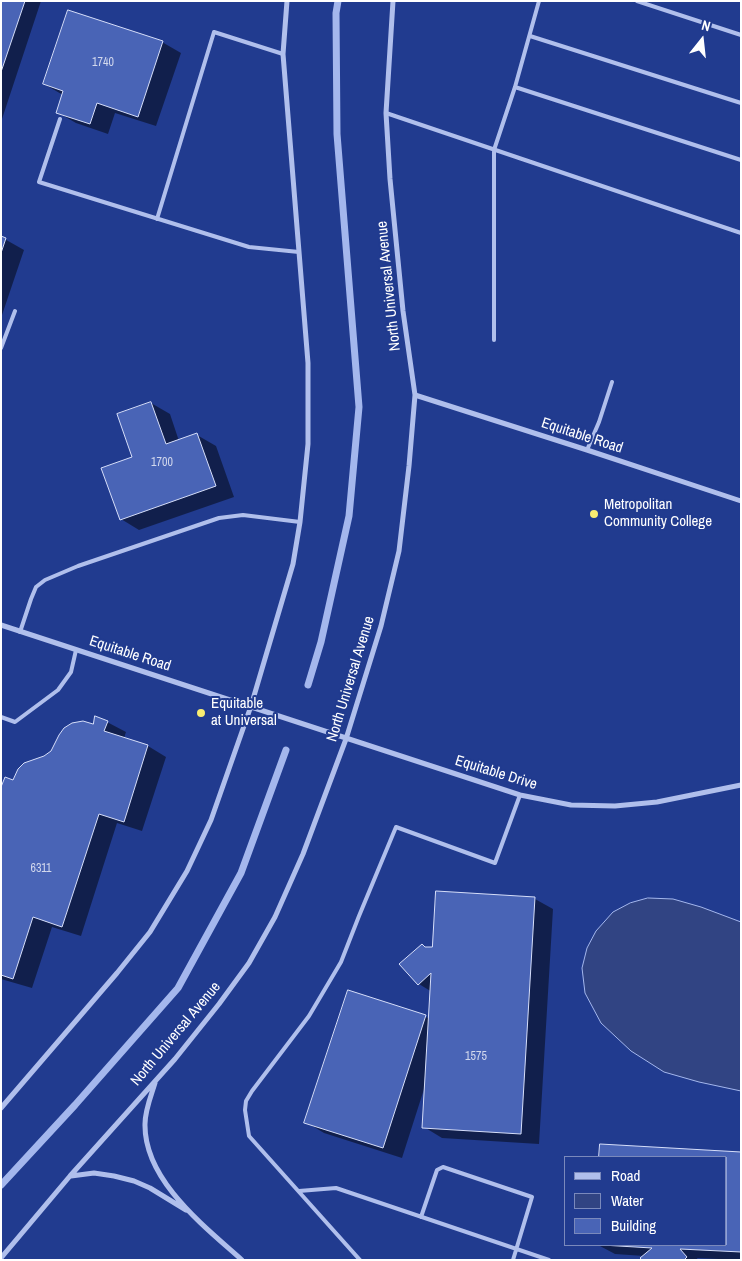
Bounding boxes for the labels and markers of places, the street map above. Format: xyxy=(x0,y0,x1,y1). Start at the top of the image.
place label: Metropolitan Community College xyxy=(604,496,712,531)
marker: Metropolitan Community College xyxy=(588,508,600,520)
place label: Equitable at Universal xyxy=(211,695,277,730)
marker: Equitable at Universal xyxy=(195,707,207,719)

